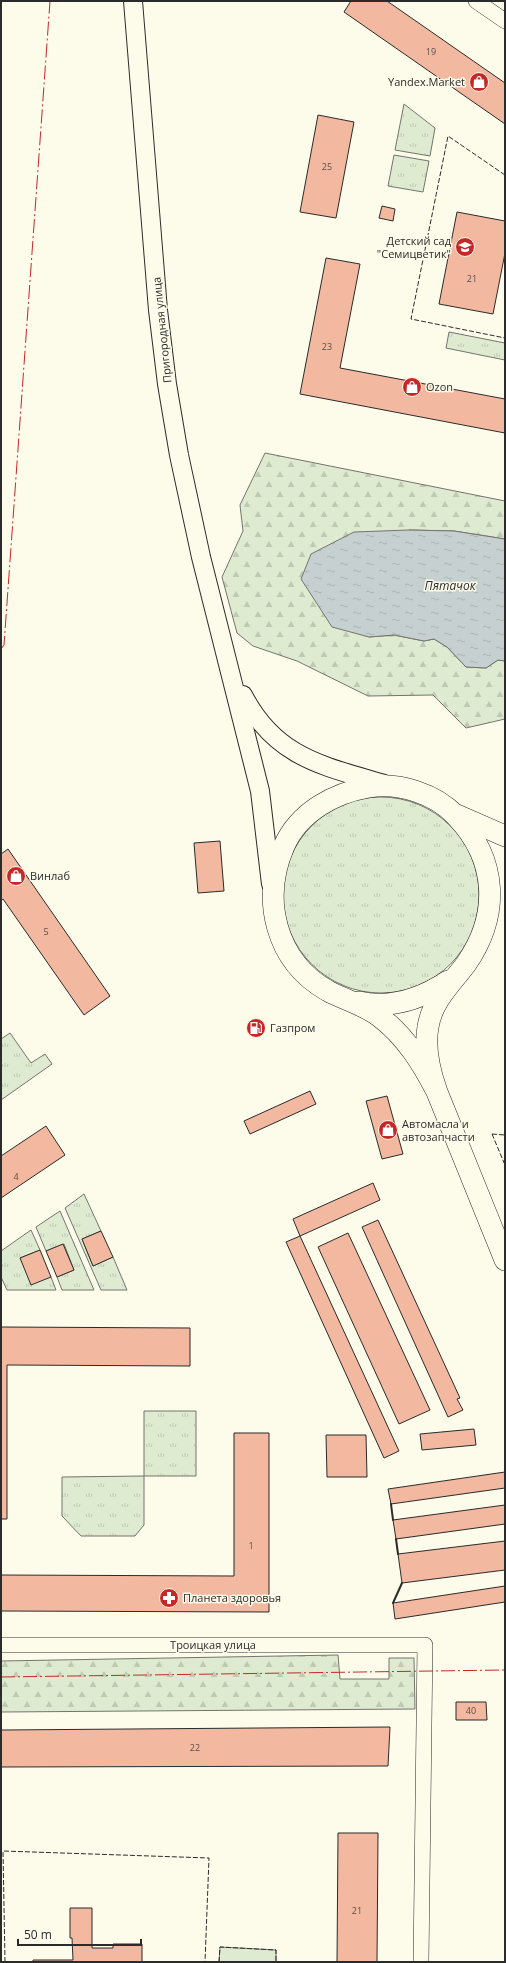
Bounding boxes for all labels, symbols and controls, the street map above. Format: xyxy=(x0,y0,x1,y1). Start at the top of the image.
house number: 19 xyxy=(426,45,436,58)
shop icon: Yandex.Market xyxy=(468,71,490,93)
place label: Yandex.Market xyxy=(388,74,465,89)
house number: 25 xyxy=(322,160,332,173)
place label: Детский сад "Семицветик" xyxy=(377,233,452,261)
school or university icon: Детский сад "Семицветик" xyxy=(454,236,476,258)
house number: 21 xyxy=(467,272,477,285)
street label: Пригородная улица xyxy=(148,276,175,384)
house number: 23 xyxy=(322,340,332,353)
shop icon: Ozon xyxy=(401,376,423,398)
place label: Ozon xyxy=(426,379,453,394)
water label: Пятачок xyxy=(425,577,477,594)
shop icon: Винлаб xyxy=(5,865,27,887)
place label: Винлаб xyxy=(30,868,70,883)
house number: 5 xyxy=(43,925,49,938)
fuel station icon: Газпром xyxy=(245,1017,267,1039)
place label: Газпром xyxy=(270,1020,315,1035)
place label: Автомасла и автозапчасти xyxy=(402,1116,475,1144)
shop icon: Автомасла и автозапчасти xyxy=(377,1119,399,1141)
house number: 4 xyxy=(13,1170,19,1183)
house number: 1 xyxy=(248,1539,254,1552)
pharmacy icon: Планета здоровья xyxy=(158,1587,180,1609)
place label: Планета здоровья xyxy=(183,1590,281,1605)
street label: Троицкая улица xyxy=(170,1637,256,1652)
house number: 40 xyxy=(466,1704,476,1717)
house number: 22 xyxy=(190,1741,200,1754)
house number: 21 xyxy=(352,1904,362,1917)
scale bar xyxy=(18,1921,141,1947)
text: 50 m xyxy=(24,1926,52,1943)

